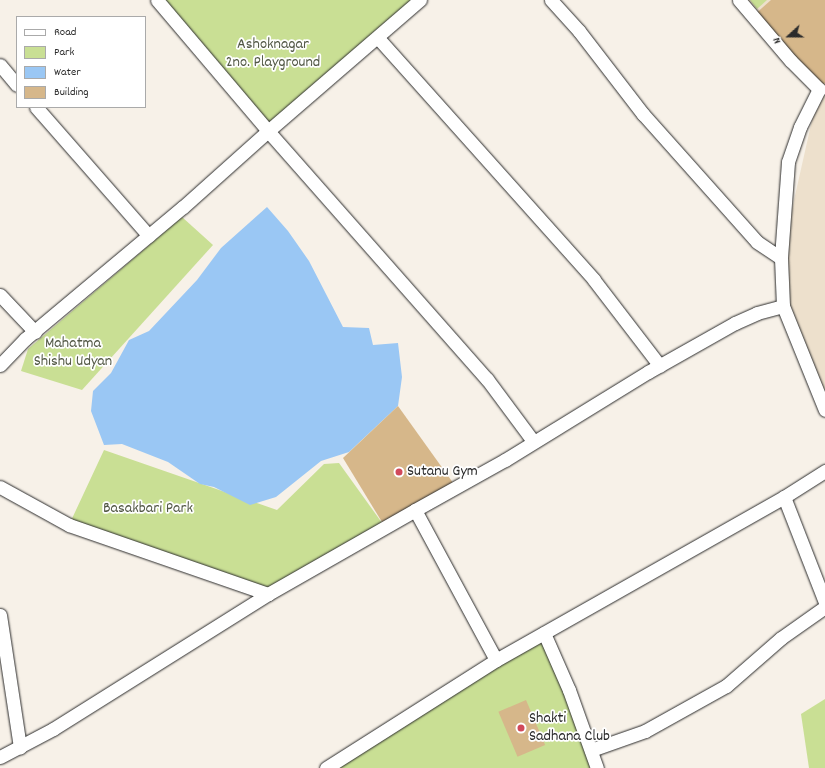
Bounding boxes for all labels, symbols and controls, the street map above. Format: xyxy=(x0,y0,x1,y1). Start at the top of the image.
legend xyxy=(16,16,146,108)
north arrow xyxy=(769,16,809,56)
text: Road xyxy=(54,24,76,41)
park label: Ashoknagar 2no. Playground xyxy=(226,35,320,73)
text: N xyxy=(769,35,786,46)
text: Park xyxy=(54,44,74,61)
text: Water xyxy=(54,64,81,81)
text: Building xyxy=(54,84,89,101)
park label: Mahatma Shishu Udyan xyxy=(34,334,112,372)
place label: Sutanu Gym xyxy=(407,462,478,482)
marker: Sutanu Gym xyxy=(394,467,404,477)
park label: Basakbari Park xyxy=(103,499,193,519)
place label: Shakti Sadhana Club xyxy=(529,709,610,747)
marker: Shakti Sadhana Club xyxy=(516,723,526,733)

